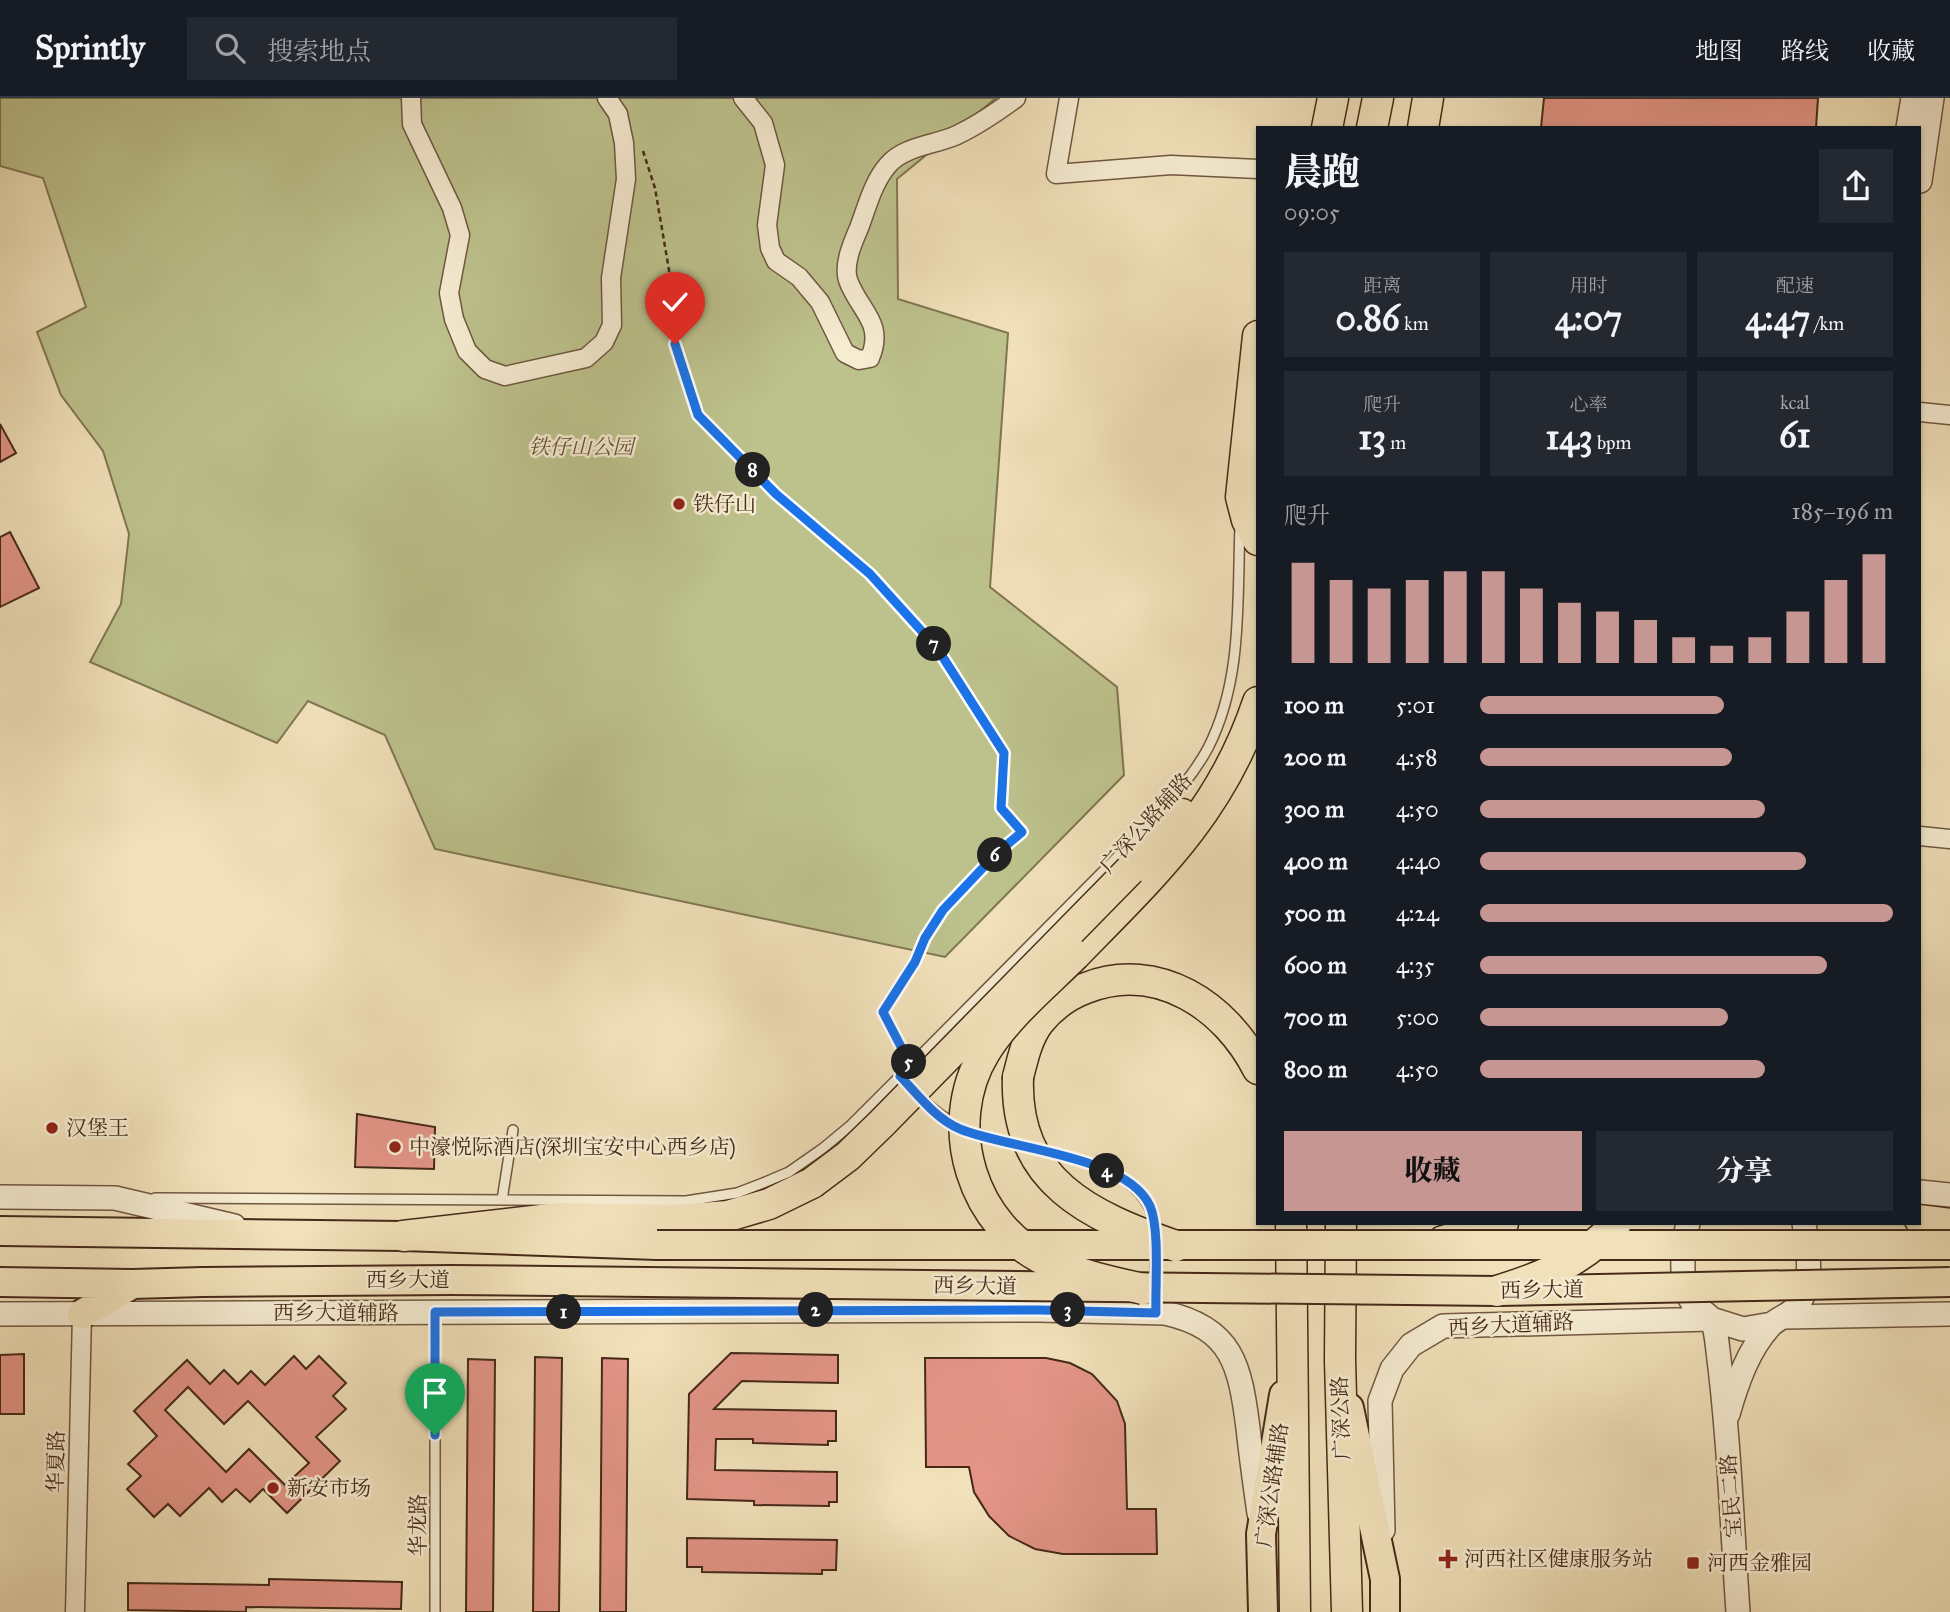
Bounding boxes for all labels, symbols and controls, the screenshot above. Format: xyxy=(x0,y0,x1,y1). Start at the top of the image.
search box xyxy=(187,17,677,80)
text: Sprintly xyxy=(35,28,145,68)
icon: search xyxy=(211,29,249,67)
text: 搜索地点 xyxy=(267,35,371,67)
text: 地图 xyxy=(1695,36,1743,66)
text: 路线 xyxy=(1781,36,1829,66)
text: 收藏 xyxy=(1867,36,1915,66)
text: 晨跑 xyxy=(1284,149,1360,195)
button: share xyxy=(1819,149,1893,223)
text: 09:05 xyxy=(1284,198,1340,226)
pin xyxy=(645,272,705,344)
text: 距离 xyxy=(1363,274,1401,297)
text: 用时 xyxy=(1569,274,1608,297)
text: 配速 xyxy=(1776,274,1814,297)
icon: check xyxy=(656,283,694,321)
text: 0.86 xyxy=(1336,297,1400,340)
text: 4:07 xyxy=(1555,297,1622,340)
text: 4:47 xyxy=(1745,297,1810,340)
text: km xyxy=(1400,312,1429,335)
text: /km xyxy=(1810,312,1844,335)
text: kcal xyxy=(1780,391,1810,414)
text: 爬升 xyxy=(1363,393,1401,416)
text: 心率 xyxy=(1569,393,1608,416)
text: 61 xyxy=(1779,414,1811,457)
text: 13 xyxy=(1358,416,1386,459)
text: 143 xyxy=(1545,416,1593,459)
text: m xyxy=(1386,431,1406,454)
text: bpm xyxy=(1593,431,1632,454)
park label: 铁仔山公园 xyxy=(529,434,636,460)
pin: 8 xyxy=(736,452,770,488)
text: 8 xyxy=(747,458,758,481)
place label: 铁仔山 xyxy=(693,491,756,517)
marker: 铁仔山 xyxy=(671,496,687,512)
text: 185–196 m xyxy=(1792,497,1893,525)
text: 爬升 xyxy=(1284,501,1330,529)
pin: 7 xyxy=(916,626,951,662)
text: 7 xyxy=(928,632,939,655)
text: 100 m xyxy=(1284,691,1344,719)
text: 5:01 xyxy=(1396,691,1435,719)
text: 200 m xyxy=(1284,743,1346,771)
text: 4:58 xyxy=(1396,743,1438,771)
street label: 广深公路辅路 xyxy=(1094,767,1198,879)
text: 300 m xyxy=(1284,795,1344,823)
text: 4:50 xyxy=(1396,795,1439,823)
pin: 6 xyxy=(978,838,1012,872)
text: 6 xyxy=(990,843,999,866)
text: 400 m xyxy=(1284,847,1348,875)
text: 4:40 xyxy=(1396,847,1441,875)
text: 500 m xyxy=(1284,899,1346,927)
text: 4:24 xyxy=(1396,899,1439,927)
text: 600 m xyxy=(1284,951,1347,979)
text: 4:35 xyxy=(1396,951,1435,979)
text: 700 m xyxy=(1284,1003,1347,1031)
text: 5:00 xyxy=(1396,1003,1439,1031)
pin: 5 xyxy=(892,1044,926,1080)
text: 5 xyxy=(904,1050,913,1073)
text: 800 m xyxy=(1284,1055,1347,1083)
text: 4:50 xyxy=(1396,1055,1439,1083)
place label: 汉堡王 xyxy=(66,1115,129,1141)
marker: 汉堡王 xyxy=(44,1120,60,1136)
button: 收藏 xyxy=(1284,1131,1582,1211)
button: 分享 xyxy=(1596,1131,1893,1211)
place label: 中濠悦际酒店(深圳宝安中心西乡店) xyxy=(409,1134,736,1160)
marker: 中濠悦际酒店(深圳宝安中心西乡店) xyxy=(387,1139,403,1155)
pin: 4 xyxy=(1090,1154,1124,1188)
text: 4 xyxy=(1101,1159,1112,1182)
street label: 西乡大道 xyxy=(366,1267,450,1293)
street label: 西乡大道 xyxy=(933,1272,1017,1300)
street label: 西乡大道 xyxy=(1500,1276,1584,1304)
pin: 2 xyxy=(798,1292,834,1328)
pin: 3 xyxy=(1050,1292,1086,1328)
pin: 1 xyxy=(546,1294,582,1330)
text: 2 xyxy=(811,1298,820,1321)
text: 3 xyxy=(1064,1298,1071,1321)
street label: 西乡大道辅路 xyxy=(273,1300,399,1326)
text: 1 xyxy=(560,1300,567,1323)
street label: 西乡大道辅路 xyxy=(1447,1309,1575,1341)
pin xyxy=(405,1363,465,1435)
icon: arrive xyxy=(416,1374,454,1412)
street label: 广深公路 xyxy=(1327,1376,1355,1460)
street label: 广深公路辅路 xyxy=(1250,1421,1294,1549)
street label: 华夏路 xyxy=(42,1430,70,1494)
street label: 宝民二路 xyxy=(1715,1453,1747,1539)
place label: 新安市场 xyxy=(287,1475,371,1501)
marker: 新安市场 xyxy=(265,1480,281,1496)
street label: 华龙路 xyxy=(405,1494,431,1557)
place label: 河西社区健康服务站 xyxy=(1464,1546,1653,1572)
marker: 河西社区健康服务站 xyxy=(1438,1549,1458,1569)
place label: 河西金雅园 xyxy=(1707,1550,1812,1576)
marker: 河西金雅园 xyxy=(1685,1555,1701,1571)

